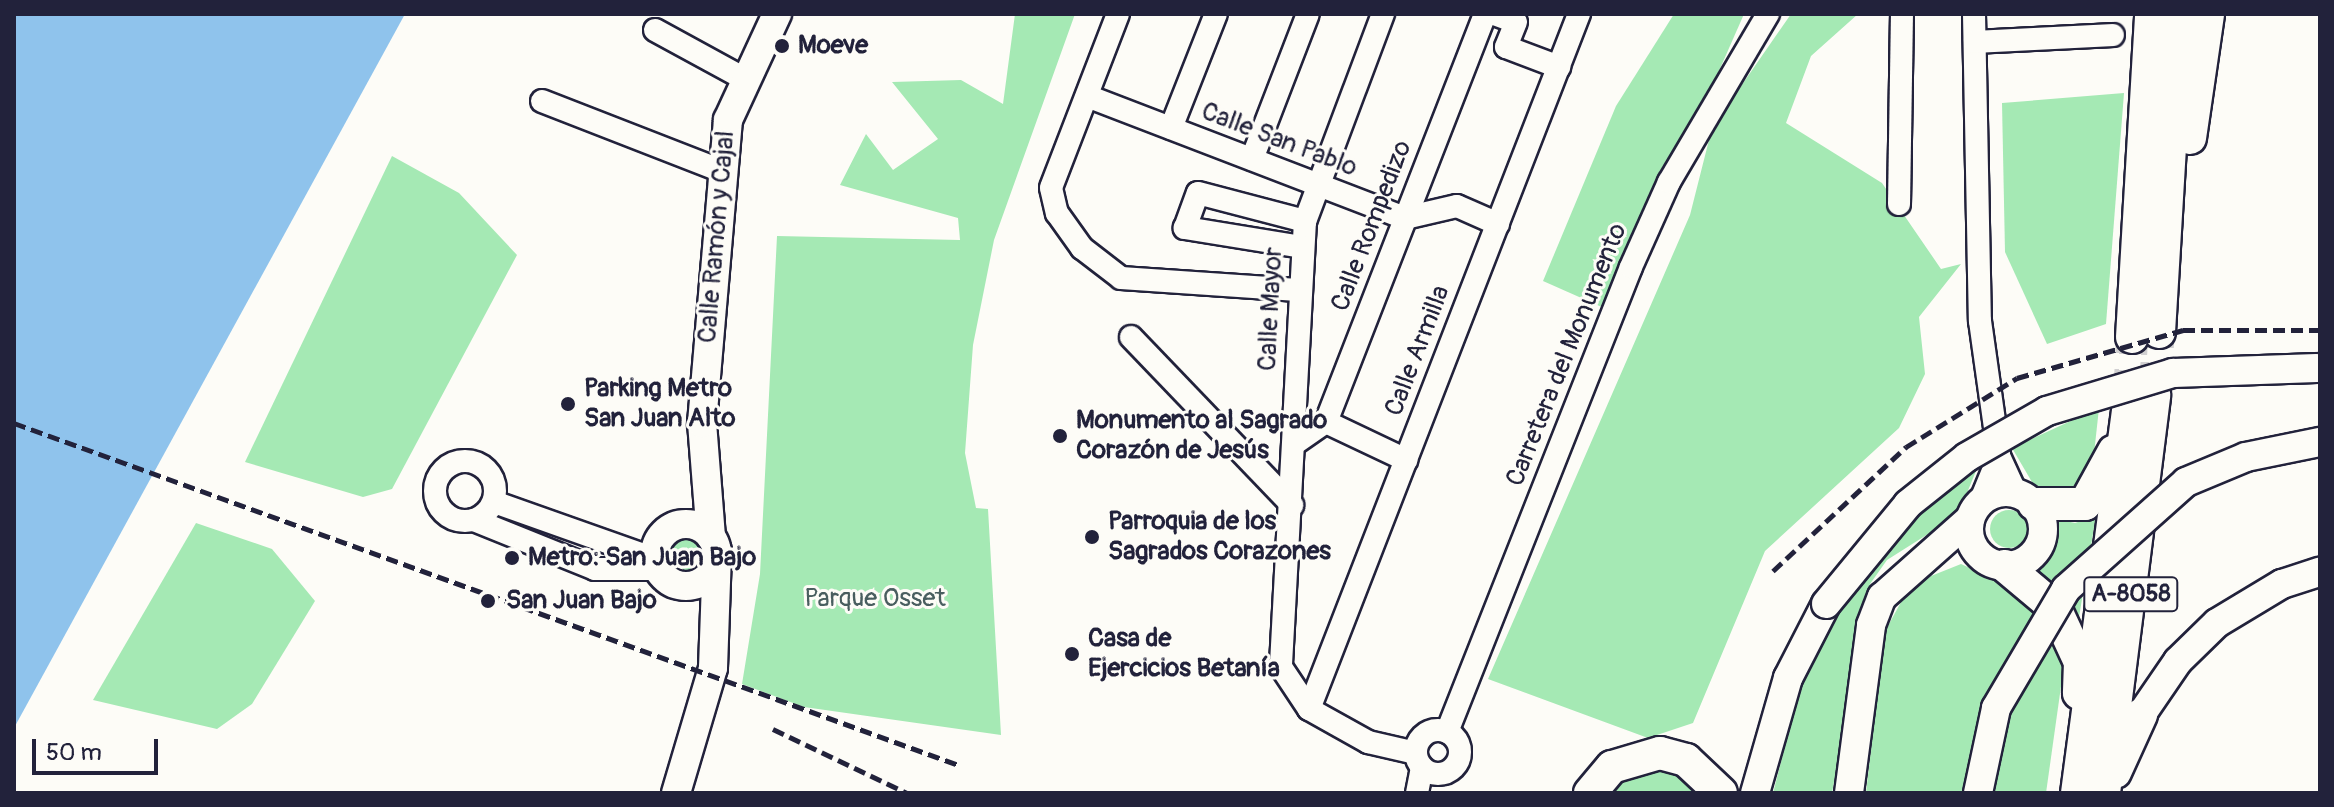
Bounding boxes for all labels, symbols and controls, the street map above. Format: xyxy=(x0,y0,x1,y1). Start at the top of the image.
place label: Moeve xyxy=(798,30,868,62)
marker: Moeve xyxy=(773,37,791,55)
street label: Calle San Pablo xyxy=(1197,96,1361,184)
street label: Calle Ramón y Cajal xyxy=(692,130,742,344)
street label: Calle Rompedizo xyxy=(1325,136,1419,316)
street label: Carretera del Monumento xyxy=(1500,219,1634,491)
street label: Calle Mayor xyxy=(1252,246,1290,372)
street label: Calle Armilla xyxy=(1379,281,1457,421)
place label: Parking Metro San Juan Alto xyxy=(584,373,736,434)
marker: Parking Metro San Juan Alto xyxy=(559,395,577,413)
place label: Monumento al Sagrado Corazón de Jesús xyxy=(1076,405,1327,466)
marker: Monumento al Sagrado Corazón de Jesús xyxy=(1051,427,1069,445)
place label: Parroquia de los Sagrados Corazones xyxy=(1108,506,1331,568)
marker: Parroquia de los Sagrados Corazones xyxy=(1083,528,1101,546)
place label: Metro: San Juan Bajo xyxy=(528,542,756,574)
marker: Metro: San Juan Bajo xyxy=(503,549,521,567)
road number: A-8058 xyxy=(2083,574,2179,614)
park label: Parque Osset xyxy=(804,583,946,615)
place label: San Juan Bajo xyxy=(506,585,657,617)
marker: San Juan Bajo xyxy=(477,590,499,612)
place label: Casa de Ejercicios Betanía xyxy=(1088,623,1280,684)
marker: Casa de Ejercicios Betanía xyxy=(1063,645,1081,663)
scale bar xyxy=(36,723,162,773)
text: 50 m xyxy=(46,738,102,767)

